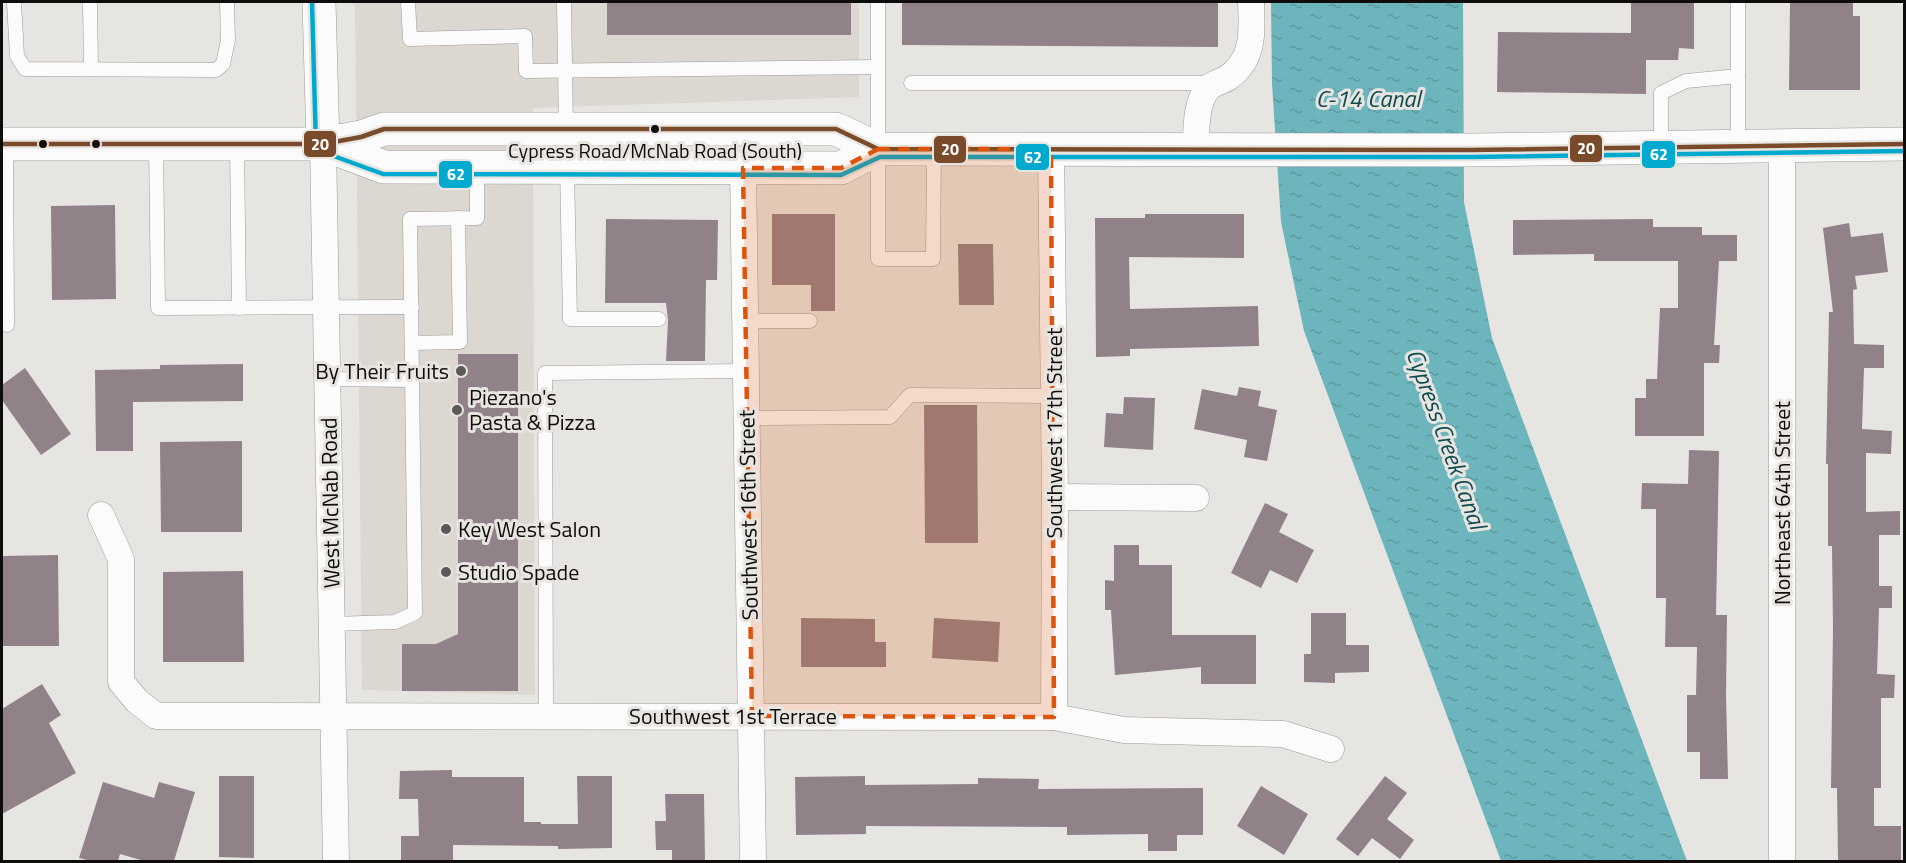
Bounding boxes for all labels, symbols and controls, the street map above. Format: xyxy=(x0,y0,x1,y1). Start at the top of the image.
water label: C-14 Canal xyxy=(1316,80,1423,116)
marker: Cypress Road/McNab Road (South) xyxy=(649,123,661,135)
line badge: 20 xyxy=(303,130,337,158)
text: 20 xyxy=(311,132,329,156)
line badge: 20 xyxy=(1569,134,1603,163)
place label: Cypress Road/McNab Road (South) xyxy=(508,135,802,166)
line badge: 20 xyxy=(933,135,967,164)
text: 20 xyxy=(1577,136,1595,160)
text: 20 xyxy=(941,137,959,161)
unlabelled marker xyxy=(37,138,49,150)
unlabelled marker xyxy=(90,138,102,150)
line badge: 62 xyxy=(1641,140,1676,169)
text: 62 xyxy=(1650,142,1668,166)
line badge: 62 xyxy=(1015,143,1050,171)
text: 62 xyxy=(1024,145,1042,169)
line badge: 62 xyxy=(438,160,473,189)
text: 62 xyxy=(447,162,465,186)
street label: Southwest 17th Street xyxy=(1037,327,1071,538)
water label: Cypress Creek Canal xyxy=(1398,343,1497,537)
place label: By Their Fruits xyxy=(315,354,449,388)
marker: By Their Fruits xyxy=(454,364,468,378)
place label: Piezano's Pasta & Pizza xyxy=(469,380,596,439)
street label: Northeast 64th Street xyxy=(1765,401,1799,605)
marker: Piezano's Pasta & Pizza xyxy=(450,403,464,417)
street label: Southwest 16th Street xyxy=(729,409,767,621)
street label: West McNab Road xyxy=(312,417,348,589)
place label: Key West Salon xyxy=(458,512,601,546)
marker: Key West Salon xyxy=(439,522,453,536)
place label: Studio Spade xyxy=(458,555,579,589)
marker: Studio Spade xyxy=(439,565,453,579)
street label: Southwest 1st Terrace xyxy=(629,699,837,733)

